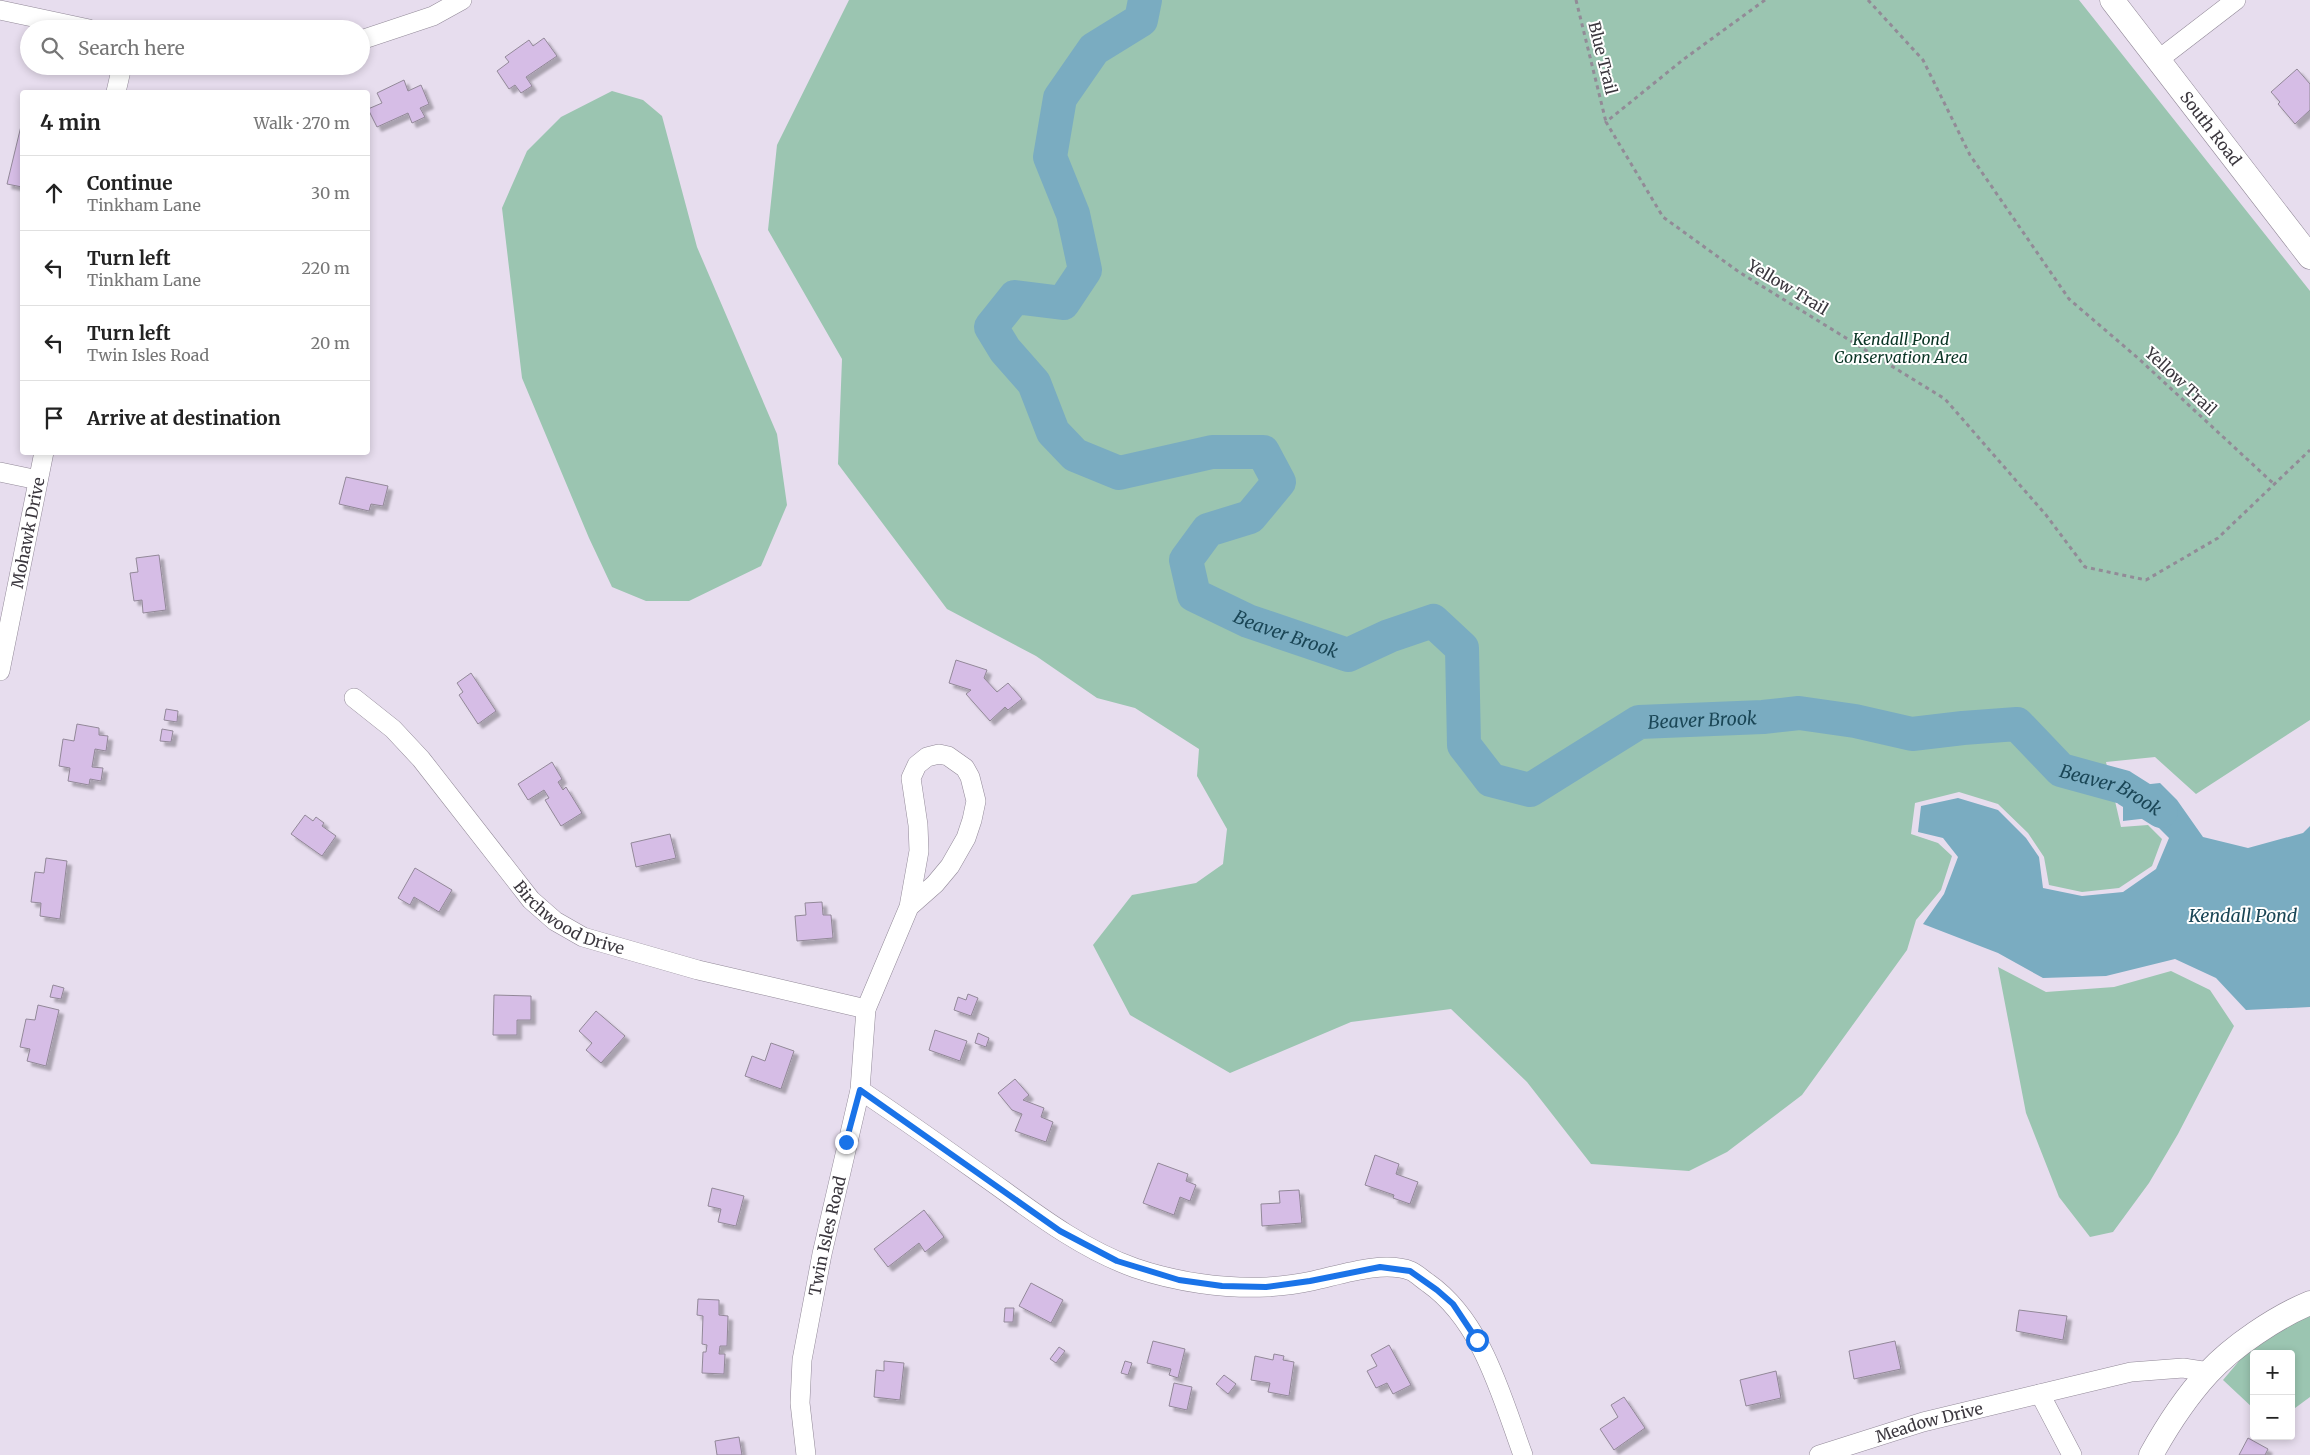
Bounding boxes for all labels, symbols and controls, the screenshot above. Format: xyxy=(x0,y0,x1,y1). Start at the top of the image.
street label: Blue Trail xyxy=(1584,19,1622,97)
search box xyxy=(20,20,370,75)
icon: search xyxy=(38,34,66,62)
text: Search here xyxy=(78,36,185,60)
street label: South Road xyxy=(2176,87,2246,170)
text: 4 min xyxy=(40,109,101,136)
text: Walk · 270 m xyxy=(254,113,350,133)
text: Continue xyxy=(87,171,173,195)
icon: ahead xyxy=(40,179,68,207)
text: 30 m xyxy=(311,183,350,203)
text: Tinkham Lane xyxy=(87,195,201,215)
text: Turn left xyxy=(87,246,171,270)
icon: left xyxy=(40,254,68,282)
street label: Yellow Trail xyxy=(1743,255,1832,319)
text: 220 m xyxy=(302,258,350,278)
text: Tinkham Lane xyxy=(87,270,201,290)
text: Turn left xyxy=(87,321,171,345)
icon: left xyxy=(40,329,68,357)
park label: Kendall Pond Conservation Area xyxy=(1834,329,1968,367)
text: 20 m xyxy=(311,333,350,353)
street label: Yellow Trail xyxy=(2140,342,2221,419)
text: Twin Isles Road xyxy=(87,345,209,365)
icon: arrive xyxy=(40,404,68,432)
text: Arrive at destination xyxy=(87,406,281,430)
street label: Mohawk Drive xyxy=(7,475,49,590)
water label: Beaver Brook xyxy=(1230,604,1341,662)
water label: Beaver Brook xyxy=(1647,706,1757,733)
water label: Beaver Brook xyxy=(2057,759,2166,820)
street label: Birchwood Drive xyxy=(510,876,627,958)
water label: Kendall Pond xyxy=(2188,904,2298,927)
route end xyxy=(835,1131,858,1154)
street label: Twin Isles Road xyxy=(804,1174,850,1297)
route start xyxy=(1466,1329,1489,1352)
map controls xyxy=(2250,1350,2295,1440)
button: + xyxy=(2250,1350,2295,1395)
button: − xyxy=(2250,1395,2295,1440)
street label: Meadow Drive xyxy=(1873,1398,1985,1446)

